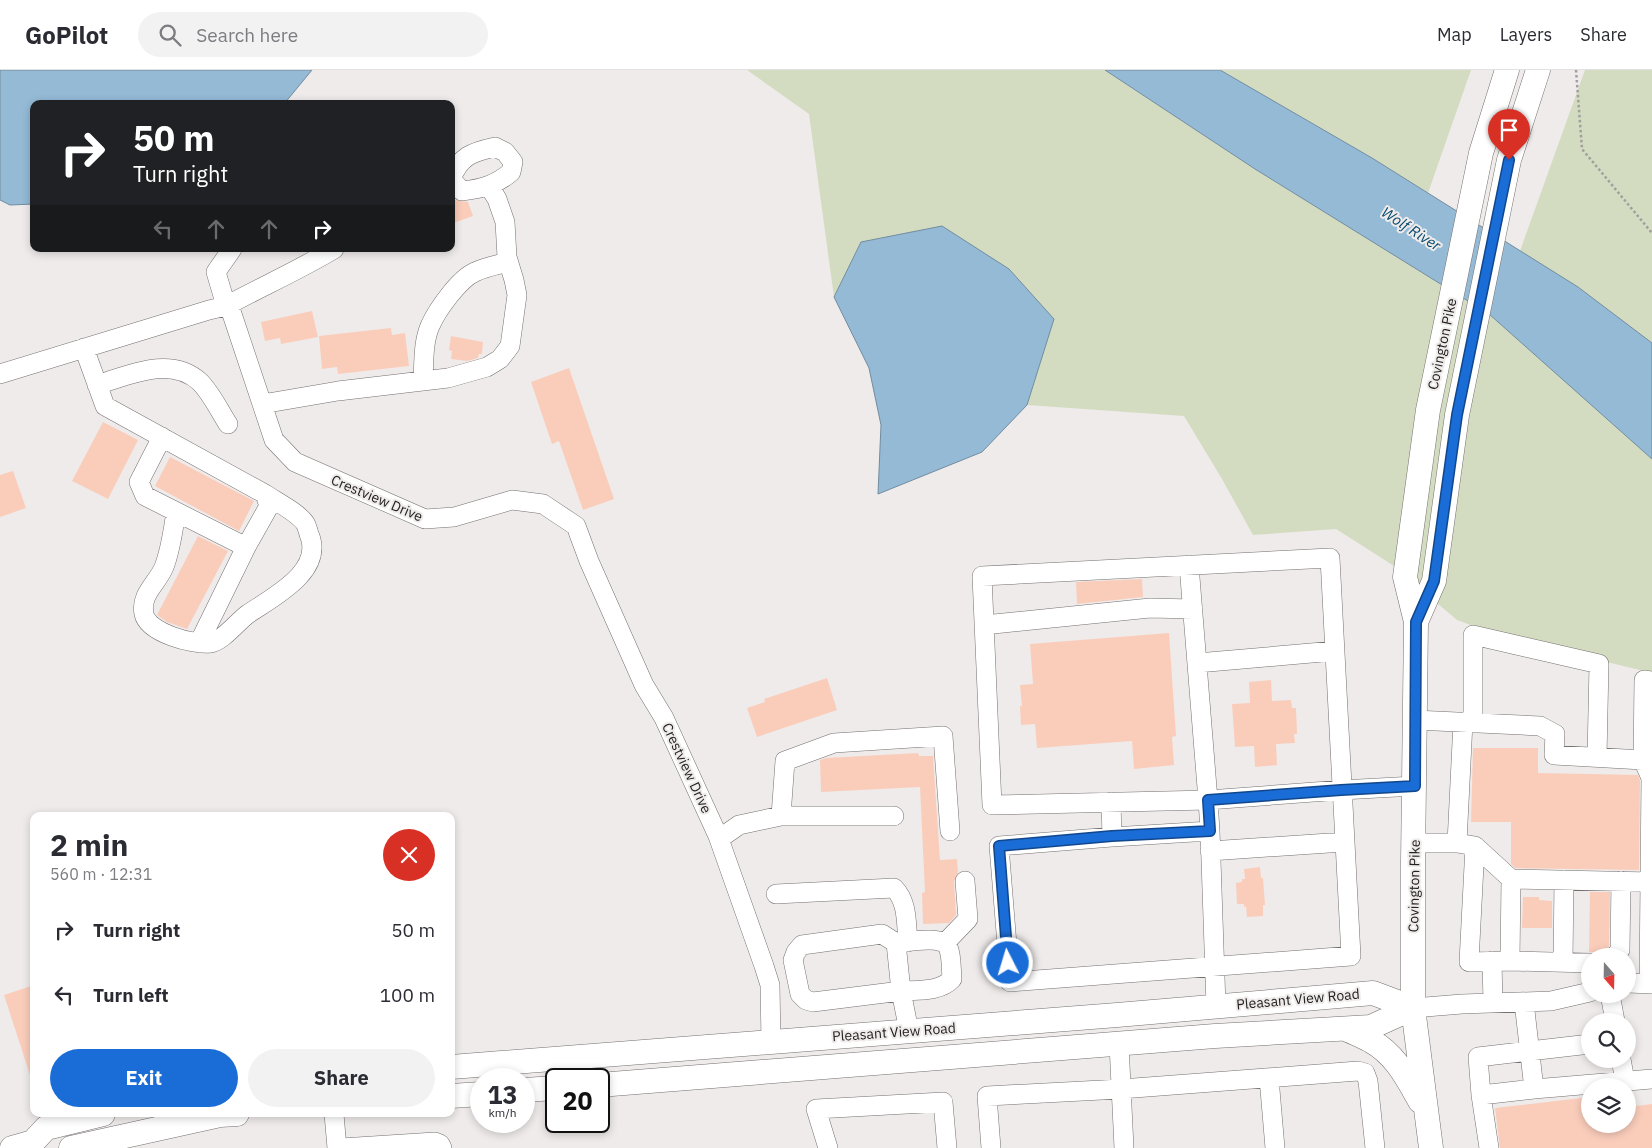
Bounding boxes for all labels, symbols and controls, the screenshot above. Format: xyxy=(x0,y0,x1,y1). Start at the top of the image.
search box xyxy=(138,12,488,57)
text: GoPilot xyxy=(25,19,108,51)
icon: search xyxy=(156,21,184,49)
text: Search here xyxy=(196,23,298,47)
text: Map xyxy=(1437,23,1472,46)
text: Layers xyxy=(1500,23,1552,46)
text: Share xyxy=(1580,23,1627,46)
pin xyxy=(1488,109,1530,160)
text: 50 m xyxy=(133,115,215,161)
icon: arrive xyxy=(1495,116,1523,144)
icon: right xyxy=(50,120,115,185)
text: Turn right xyxy=(133,159,228,188)
water label: Wolf River xyxy=(1378,202,1445,255)
icon: left xyxy=(149,215,177,243)
icon: ahead xyxy=(202,215,230,243)
icon: ahead xyxy=(255,215,283,243)
icon: right xyxy=(308,215,336,243)
street label: Covington Pike xyxy=(1424,296,1461,391)
street label: Crestview Drive xyxy=(329,471,426,525)
street label: Crestview Drive xyxy=(658,720,716,816)
text: 2 min xyxy=(50,825,128,864)
button: close xyxy=(383,829,435,881)
street label: Covington Pike xyxy=(1404,839,1424,933)
text: 560 m · 12:31 xyxy=(50,864,152,884)
icon: right xyxy=(50,916,78,944)
text: Turn right xyxy=(93,918,180,942)
text: 50 m xyxy=(391,918,435,942)
position arrow xyxy=(981,936,1033,988)
north arrow xyxy=(1581,948,1636,1002)
map controls xyxy=(1581,948,1636,1133)
icon: left xyxy=(50,981,78,1009)
text: Turn left xyxy=(93,983,169,1007)
text: 100 m xyxy=(380,983,435,1007)
street label: Pleasant View Road xyxy=(1236,985,1360,1013)
button: search xyxy=(1581,1013,1636,1068)
street label: Pleasant View Road xyxy=(832,1019,956,1045)
button: Exit xyxy=(50,1049,238,1107)
button: Share xyxy=(248,1049,435,1107)
speed limit sign: 20 xyxy=(545,1068,610,1133)
text: 13 xyxy=(487,1078,518,1111)
button: layers xyxy=(1581,1078,1636,1133)
text: km/h xyxy=(488,1105,517,1120)

